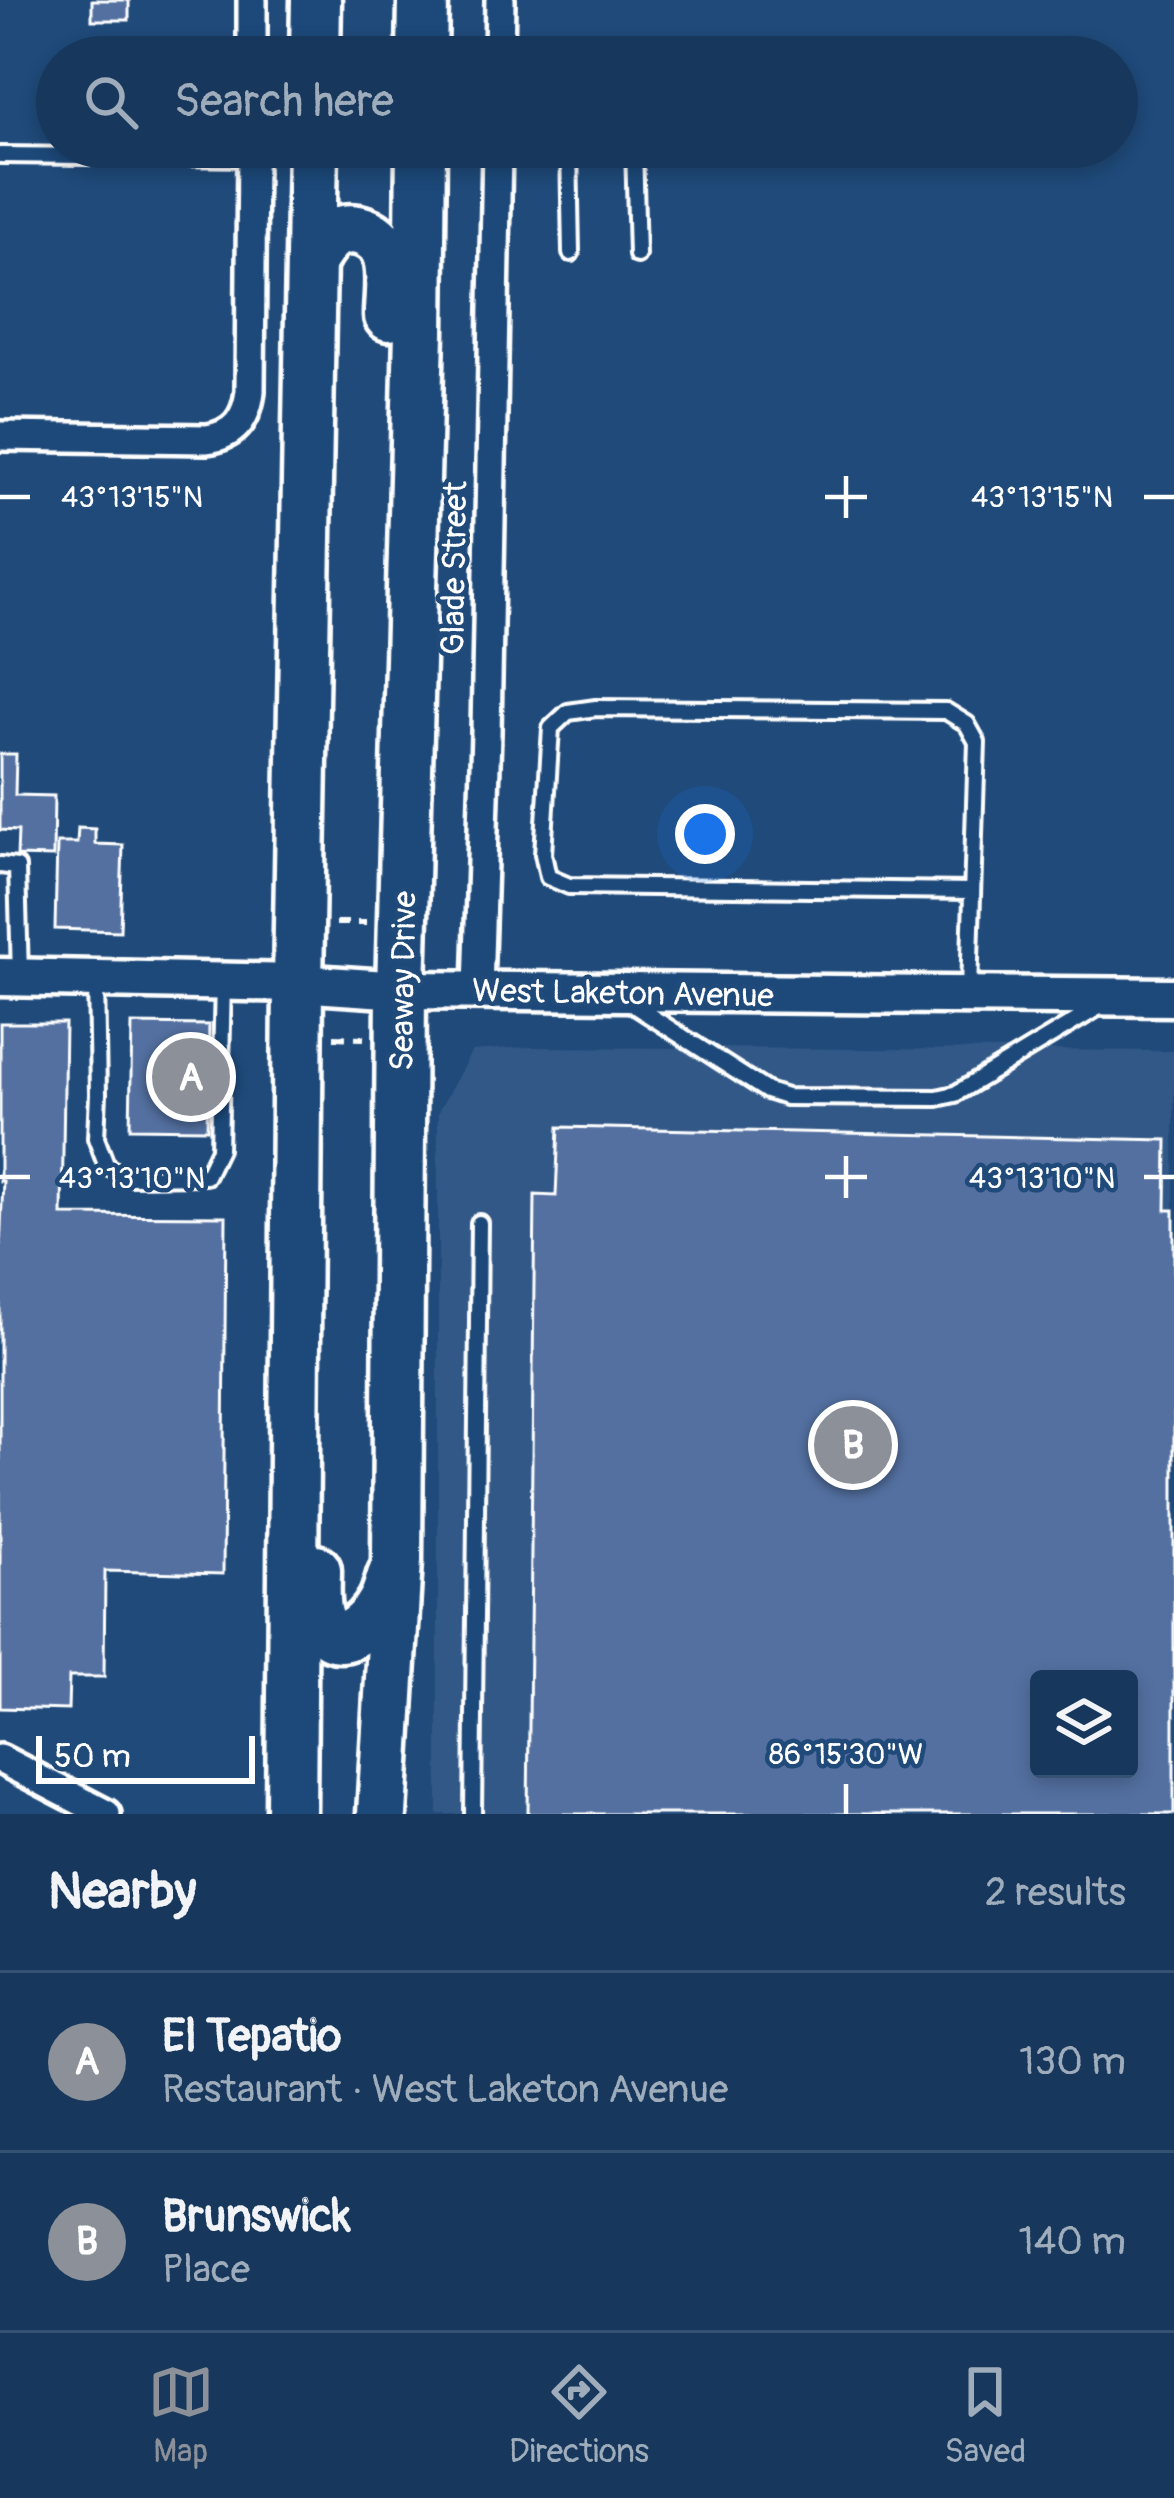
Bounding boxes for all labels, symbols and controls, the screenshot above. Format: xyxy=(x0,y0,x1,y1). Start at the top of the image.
search box xyxy=(36,36,1138,168)
icon: search xyxy=(78,69,144,135)
text: Search here xyxy=(174,74,394,130)
text: 43°13'15"N xyxy=(61,479,203,516)
text: 43°13'15"N xyxy=(971,479,1113,516)
street label: Glade Street xyxy=(432,480,477,655)
your location xyxy=(675,804,735,864)
street label: Seaway Drive xyxy=(381,891,426,1071)
street label: West Laketon Avenue xyxy=(472,970,774,1017)
pin: A xyxy=(152,1032,230,1122)
text: 43°13'10"N xyxy=(59,1160,205,1197)
text: 43°13'10"N xyxy=(969,1160,1115,1197)
pin: B xyxy=(814,1400,892,1490)
map controls xyxy=(1030,1670,1138,1778)
button: layers xyxy=(1030,1670,1138,1778)
scale bar xyxy=(36,1730,255,1783)
text: 50 m xyxy=(54,1736,131,1777)
text: 86°15'30"W xyxy=(769,1736,923,1773)
text: Nearby xyxy=(48,1860,196,1924)
text: 2 results xyxy=(985,1868,1126,1917)
text: El Tepatio xyxy=(162,2009,341,2065)
text: A xyxy=(74,2037,100,2086)
text: 130 m xyxy=(1019,2037,1126,2086)
text: Restaurant · West Laketon Avenue xyxy=(162,2065,728,2114)
text: Brunswick xyxy=(162,2189,351,2245)
text: B xyxy=(76,2217,98,2266)
text: 140 m xyxy=(1018,2217,1126,2266)
text: Place xyxy=(162,2245,250,2294)
tab: Map xyxy=(148,2359,214,2472)
tab: Directions xyxy=(509,2359,649,2472)
tab: Saved xyxy=(944,2359,1026,2472)

